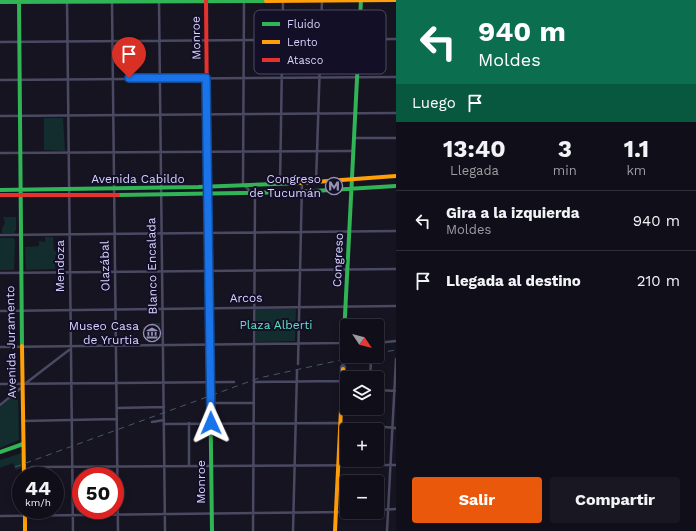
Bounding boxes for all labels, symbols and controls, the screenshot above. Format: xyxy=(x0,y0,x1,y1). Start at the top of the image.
legend xyxy=(254,10,386,74)
text: 940 m xyxy=(478,15,566,48)
street label: Monroe xyxy=(189,16,203,60)
icon: left xyxy=(412,16,464,68)
text: Fluido xyxy=(287,18,320,31)
text: Lento xyxy=(287,36,318,49)
pin xyxy=(112,37,146,78)
icon: arrive xyxy=(118,43,140,65)
text: Moldes xyxy=(478,49,541,70)
text: Atasco xyxy=(287,54,323,67)
icon: arrive xyxy=(464,92,486,114)
text: Luego xyxy=(412,94,456,112)
text: 13:40 xyxy=(443,135,506,163)
text: 3 xyxy=(558,135,572,163)
text: 1.1 xyxy=(624,135,649,163)
text: Llegada xyxy=(450,163,499,178)
text: min xyxy=(553,163,577,178)
text: km xyxy=(626,163,646,178)
street label: Avenida Cabildo xyxy=(91,172,185,186)
place label: Congreso de Tucumán xyxy=(249,172,321,200)
metro station icon: Congreso de Tucumán xyxy=(324,176,344,196)
text: Gira a la izquierda xyxy=(446,204,579,222)
icon: left xyxy=(412,210,434,232)
text: 940 m xyxy=(633,212,680,230)
street label: Blanco Encalada xyxy=(144,217,160,315)
text: Moldes xyxy=(446,222,491,237)
street label: Congreso xyxy=(330,233,346,287)
street label: Mendoza xyxy=(53,240,67,292)
street label: Olazábal xyxy=(98,240,112,291)
icon: arrive xyxy=(412,270,434,292)
text: Llegada al destino xyxy=(446,272,581,290)
text: 210 m xyxy=(637,272,680,290)
street label: Avenida Juramento xyxy=(3,286,19,398)
street label: Arcos xyxy=(229,291,263,305)
park label: Plaza Alberti xyxy=(239,318,313,332)
place label: Museo Casa de Yrurtia xyxy=(69,319,139,347)
north arrow xyxy=(340,319,384,363)
map controls xyxy=(340,319,384,519)
museum icon: Museo Casa de Yrurtia xyxy=(142,323,162,343)
button: layers xyxy=(340,371,384,415)
position arrow xyxy=(190,402,232,444)
button: + xyxy=(340,423,384,467)
street label: Monroe xyxy=(194,460,208,504)
speed limit sign: 50 xyxy=(72,467,124,519)
button: − xyxy=(340,475,384,519)
text: 44 xyxy=(25,476,51,500)
button: Salir xyxy=(412,477,542,523)
button: Compartir xyxy=(550,477,680,523)
text: km/h xyxy=(25,497,51,508)

